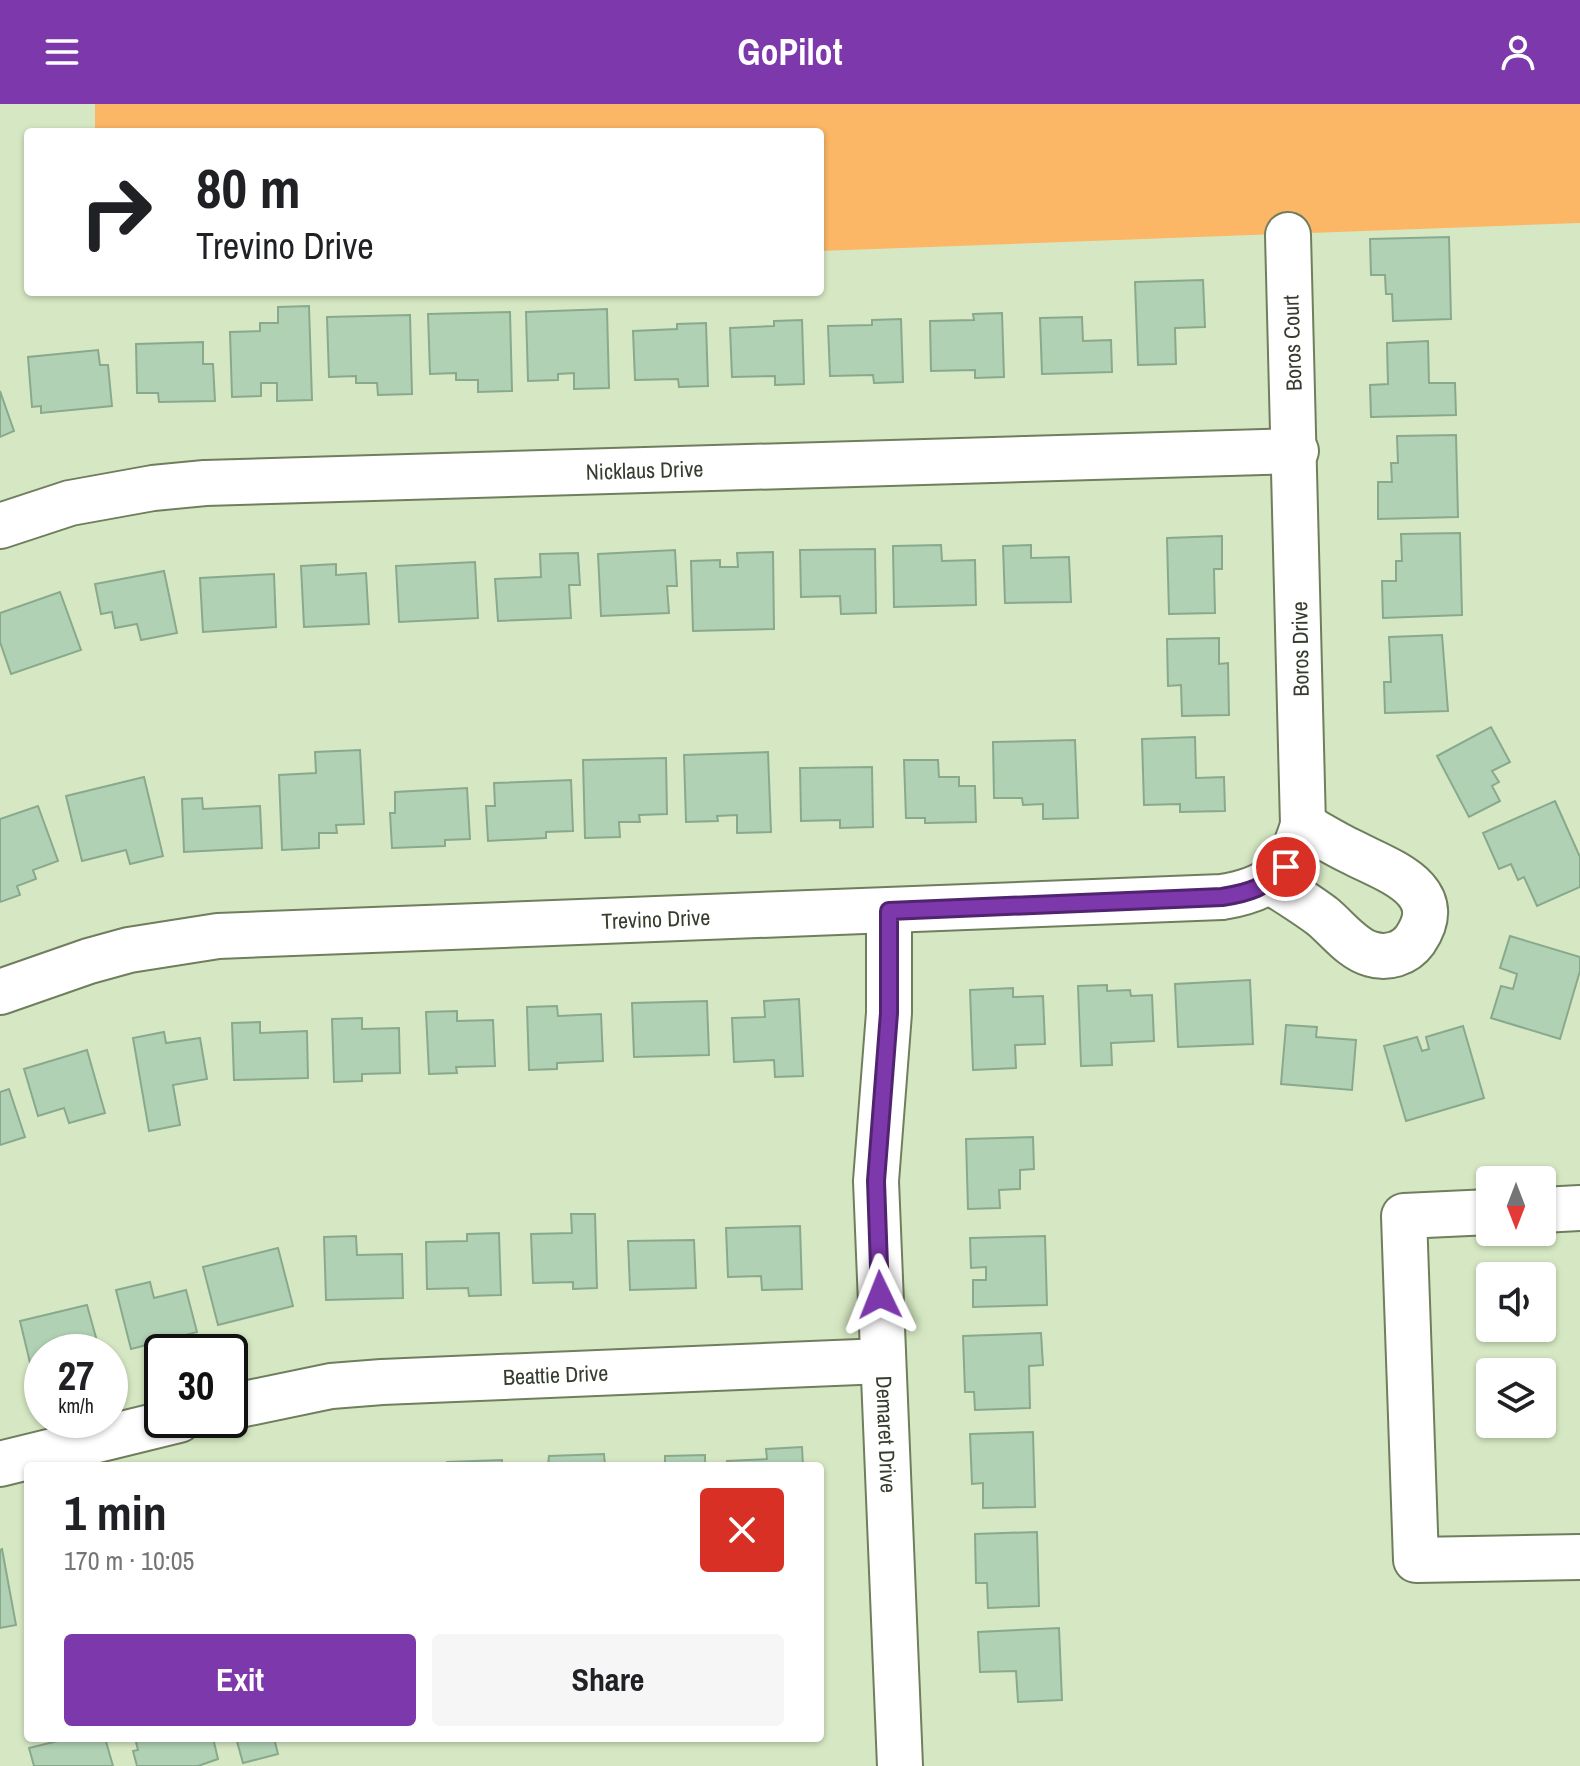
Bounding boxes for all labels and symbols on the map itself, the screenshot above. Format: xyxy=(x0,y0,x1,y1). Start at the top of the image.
street label: Boros Court xyxy=(1275,294,1309,392)
street label: Nicklaus Drive xyxy=(585,453,704,487)
street label: Boros Drive xyxy=(1284,601,1316,697)
pin xyxy=(1252,833,1320,901)
street label: Trevino Drive xyxy=(601,902,711,936)
north arrow xyxy=(1476,1166,1556,1246)
position arrow xyxy=(838,1253,922,1337)
speed limit sign: 30 xyxy=(144,1334,248,1438)
street label: Beattie Drive xyxy=(502,1358,609,1392)
street label: Demaret Drive xyxy=(869,1375,904,1494)

